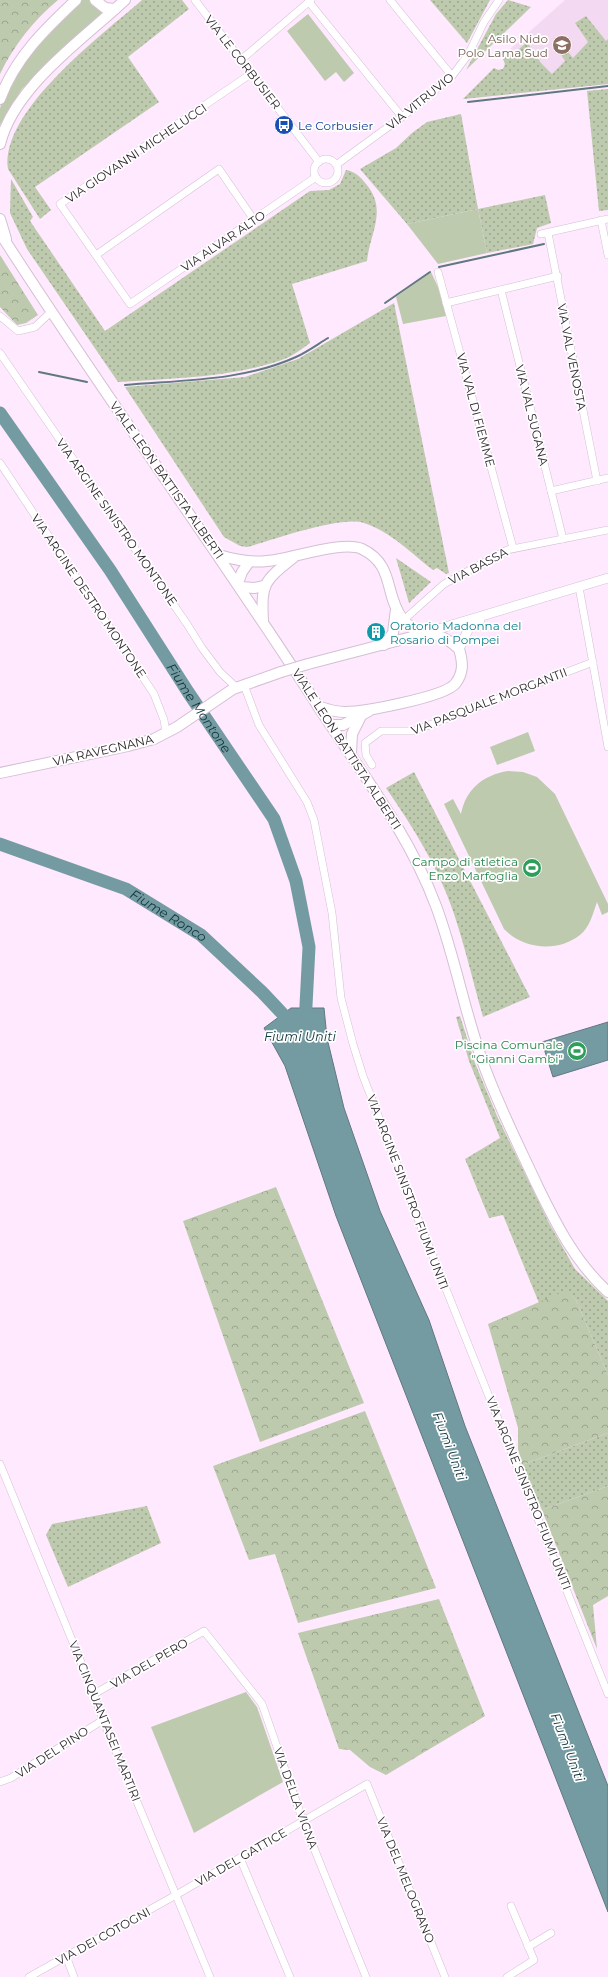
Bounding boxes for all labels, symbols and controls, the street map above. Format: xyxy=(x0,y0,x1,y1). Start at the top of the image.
street label: VIA LE CORBUSIER xyxy=(202,12,284,112)
place label: Asilo Nido Polo Lama Sud xyxy=(457,31,548,60)
school or university icon: Asilo Nido Polo Lama Sud xyxy=(551,34,573,56)
street label: VIA VITRUVIO xyxy=(383,69,457,133)
street label: VIA GIOVANNI MICHELUCCI xyxy=(63,100,209,206)
bus stop icon: Le Corbusier xyxy=(273,114,295,136)
place label: Le Corbusier xyxy=(298,118,373,133)
street label: VIA ALVAR ALTO xyxy=(178,207,268,275)
street label: VIA VAL VENOSTA xyxy=(554,302,590,412)
street label: VIA VAL DI FIEMME xyxy=(454,351,498,469)
street label: VIA VAL SUGANA xyxy=(512,363,552,467)
street label: VIALE LEON BATTISTA ALBERTI xyxy=(107,398,227,562)
street label: VIA ARGINE SINISTRO MONTONE xyxy=(53,435,181,609)
street label: VIA ARGINE DESTRO MONTONE xyxy=(28,511,150,681)
street label: VIA BASSA xyxy=(446,544,510,588)
place label: Oratorio Madonna del Rosario di Pompei xyxy=(390,618,522,647)
building icon: Oratorio Madonna del Rosario di Pompei xyxy=(365,621,387,643)
water label: Fiume Montone xyxy=(164,660,235,756)
street label: VIA PASQUALE MORGANTII xyxy=(409,664,569,738)
street label: VIALE LEON BATTISTA ALBERTI xyxy=(289,666,405,832)
street label: VIA RAVEGNANA xyxy=(51,731,155,769)
place label: Campo di atletica Enzo Marfoglia xyxy=(412,854,518,883)
sports icon: Campo di atletica Enzo Marfoglia xyxy=(521,857,543,879)
water label: Fiume Ronco xyxy=(127,886,211,945)
water label: Fiumi Uniti xyxy=(264,1028,337,1044)
place label: Piscina Comunale "Gianni Gambi" xyxy=(455,1037,563,1066)
sports icon: Piscina Comunale "Gianni Gambi" xyxy=(566,1040,588,1062)
street label: VIA ARGINE SINISTRO FIUMI UNITI xyxy=(364,1092,452,1292)
street label: VIA ARGINE SINISTRO FIUMI UNITI xyxy=(483,1394,575,1592)
water label: Fiumi Uniti xyxy=(430,1409,471,1483)
street label: VIA DEL PERO xyxy=(108,1635,190,1691)
street label: VIA CINQUANTASEI MARTIRI xyxy=(66,1639,144,1803)
water label: Fiumi Uniti xyxy=(548,1710,589,1784)
street label: VIA DEL PINO xyxy=(13,1723,91,1781)
street label: VIA DELLA VIGNA xyxy=(271,1745,321,1851)
street label: VIA DEL MELOGRANO xyxy=(374,1815,438,1945)
street label: VIA DEL GATTICE xyxy=(193,1825,289,1889)
street label: VIA DEI COTOGNI xyxy=(53,1904,153,1968)

